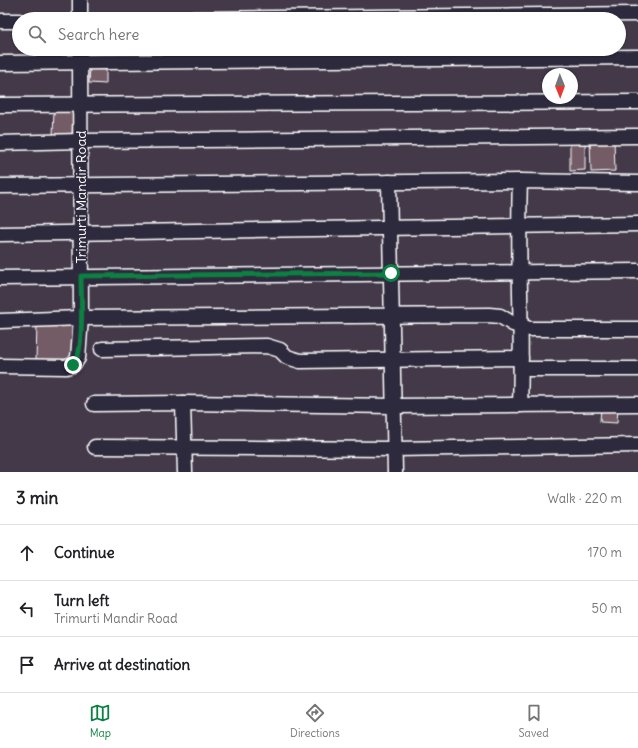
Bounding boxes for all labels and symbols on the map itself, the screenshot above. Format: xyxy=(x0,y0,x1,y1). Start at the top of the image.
north arrow xyxy=(542,68,578,104)
street label: Trimurti Mandir Road xyxy=(72,130,90,264)
route start xyxy=(382,264,400,282)
route end xyxy=(64,356,82,374)

